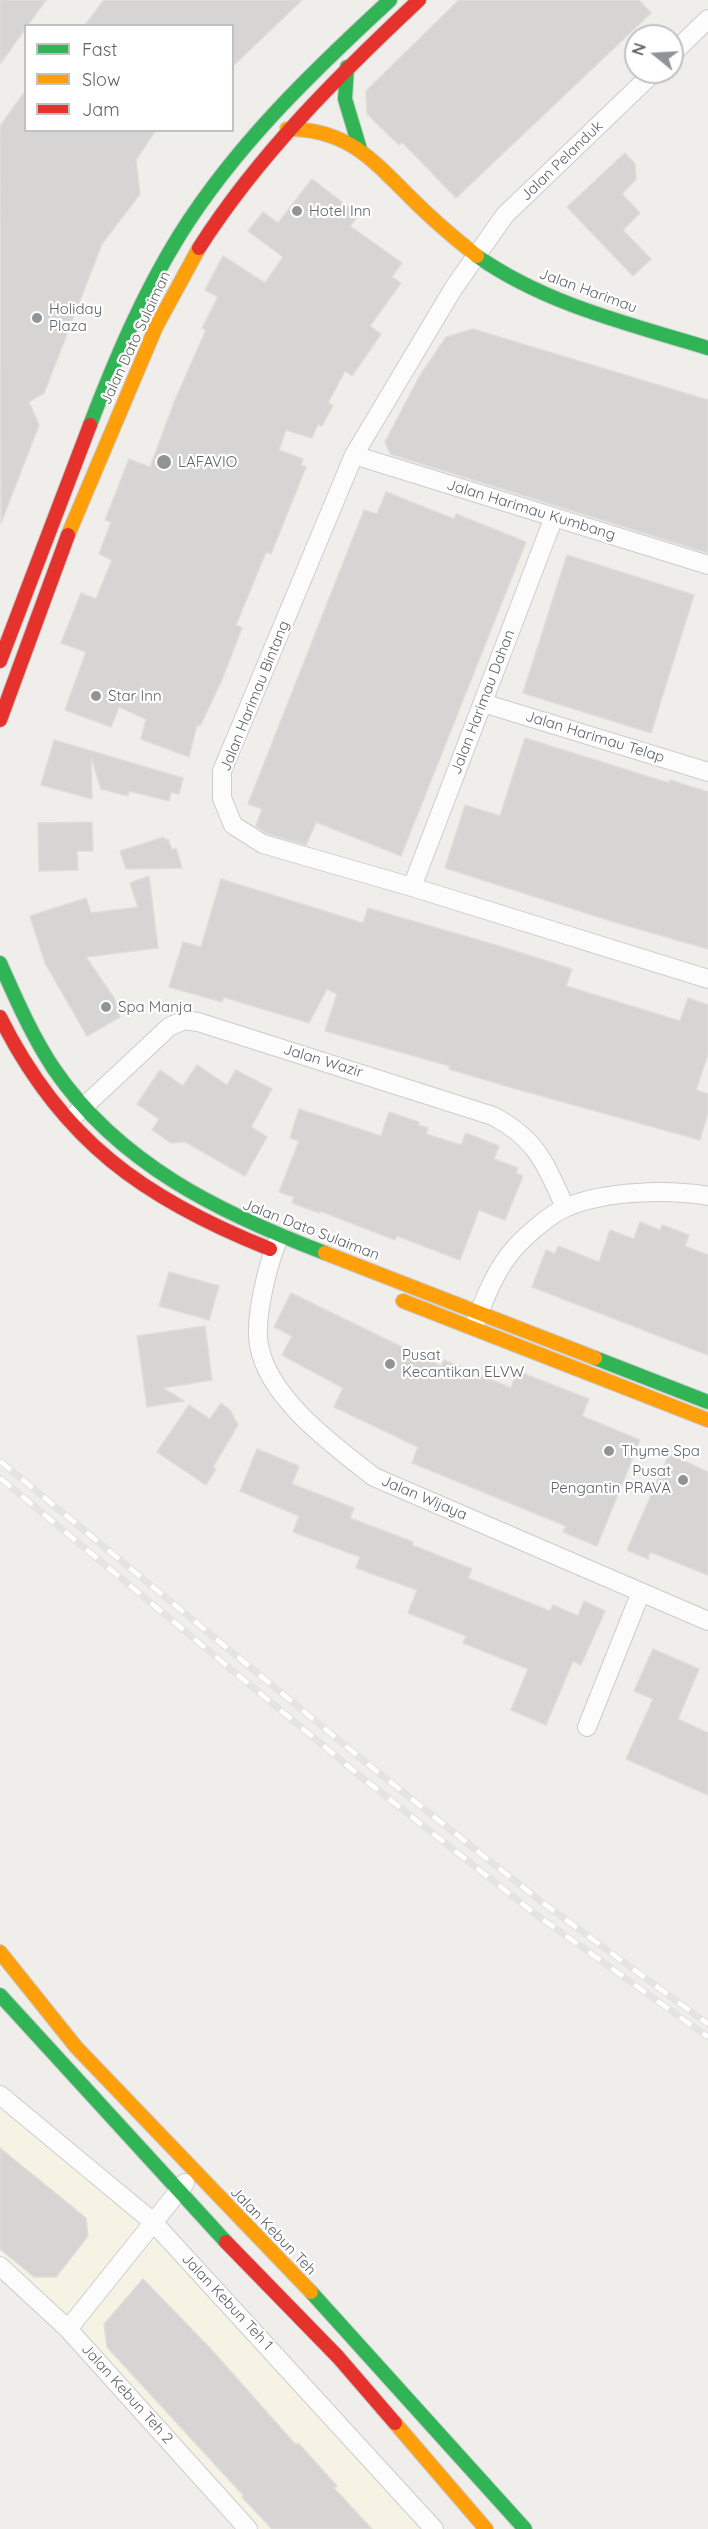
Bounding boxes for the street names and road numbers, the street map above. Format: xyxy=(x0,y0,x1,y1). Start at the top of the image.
street label: Jalan Pelanduk xyxy=(517,117,607,205)
street label: Jalan Harimau xyxy=(537,265,639,317)
street label: Jalan Dato Sulaiman xyxy=(97,268,175,408)
street label: Jalan Harimau Kumbang xyxy=(444,476,618,544)
street label: Jalan Harimau Bintang xyxy=(217,618,293,774)
street label: Jalan Harimau Dahan xyxy=(447,627,519,777)
street label: Jalan Harimau Telap xyxy=(523,707,667,767)
street label: Jalan Wazir xyxy=(281,1040,365,1082)
street label: Jalan Dato Sulaiman xyxy=(240,1196,382,1264)
street label: Jalan Wijaya xyxy=(378,1472,470,1524)
street label: Jalan Kebun Teh xyxy=(226,2183,320,2279)
street label: Jalan Kebun Teh 1 xyxy=(178,2250,276,2354)
street label: Jalan Kebun Teh 2 xyxy=(77,2340,177,2448)

